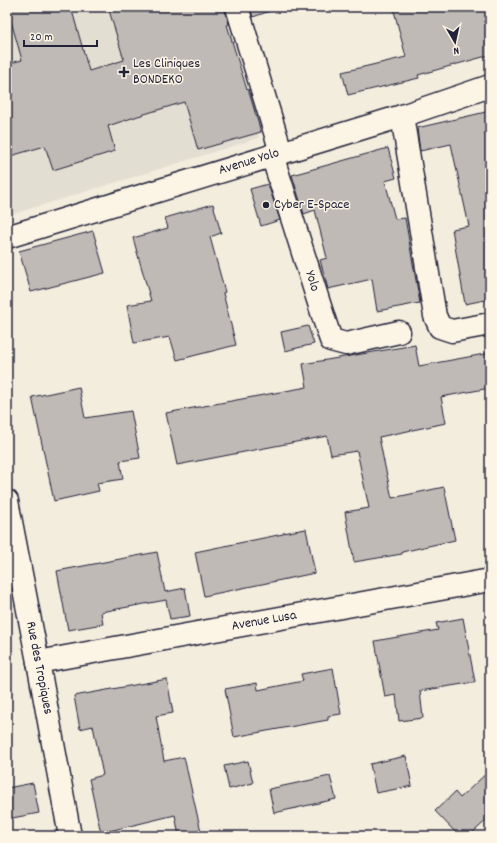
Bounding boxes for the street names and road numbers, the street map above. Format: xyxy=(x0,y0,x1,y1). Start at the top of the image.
street label: Avenue Yolo xyxy=(216,143,282,181)
street label: Yolo xyxy=(299,268,325,294)
street label: Avenue Lusa xyxy=(230,605,299,637)
street label: Rue des Tropiques xyxy=(20,620,58,716)

